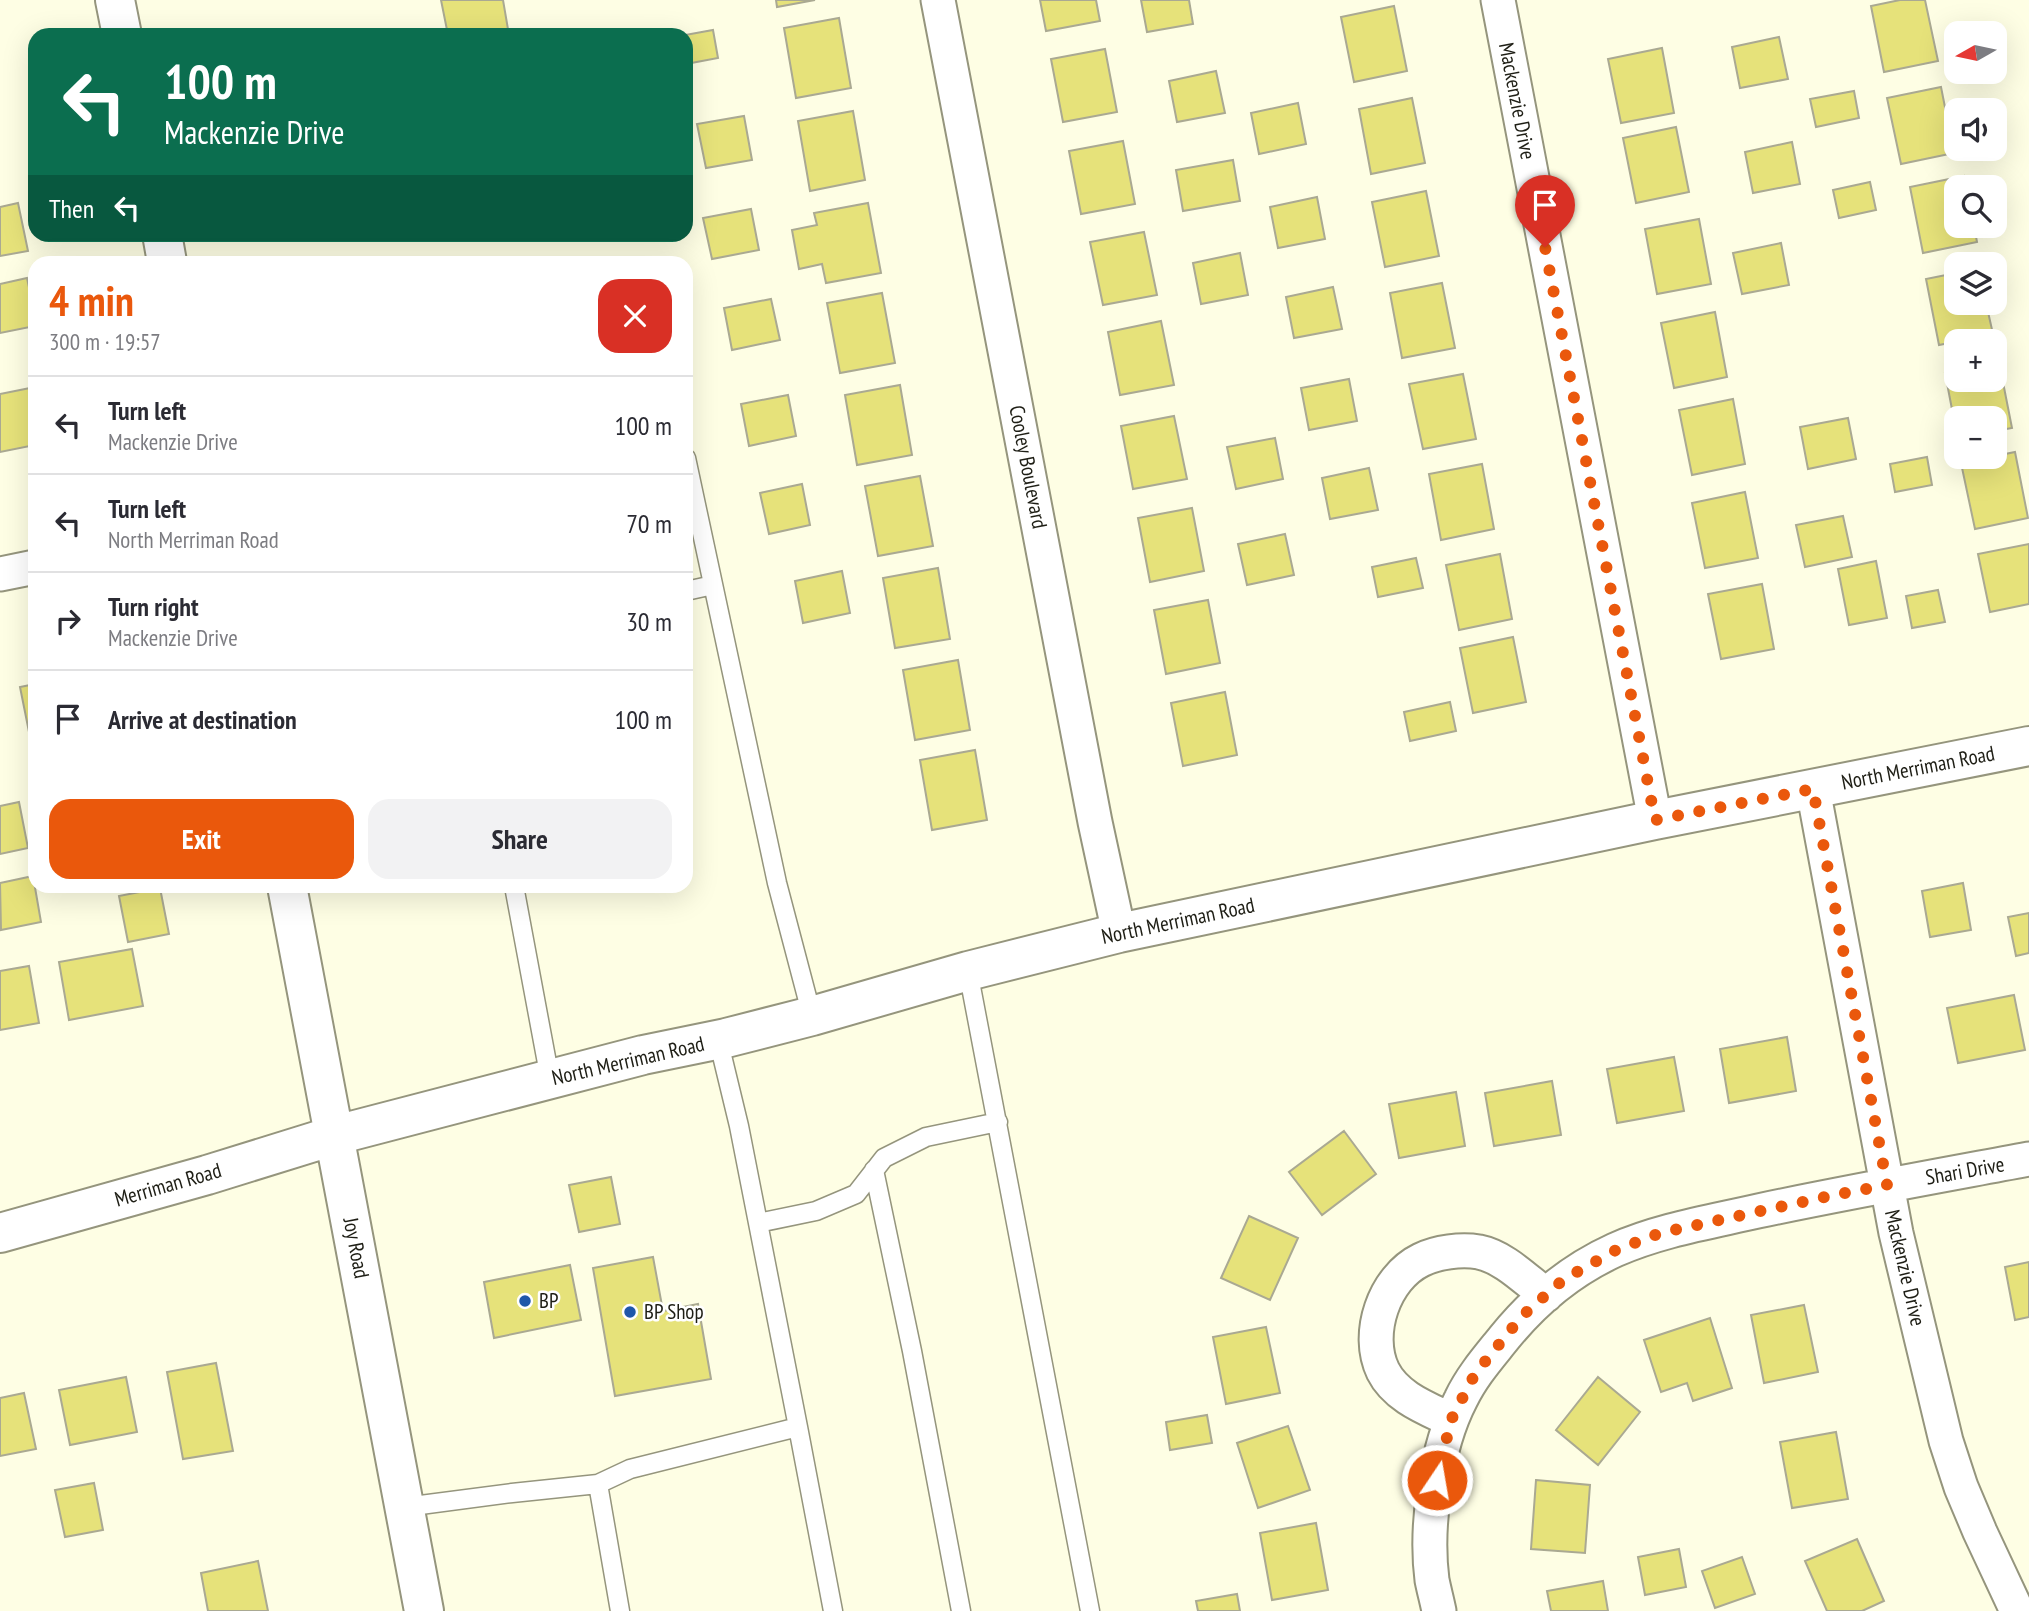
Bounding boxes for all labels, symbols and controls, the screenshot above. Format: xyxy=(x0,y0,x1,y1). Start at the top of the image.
north arrow xyxy=(1944,21,2007,84)
map controls xyxy=(1944,21,2007,469)
street label: Mackenzie Drive xyxy=(1493,40,1542,162)
text: 100 m xyxy=(164,49,277,113)
icon: left xyxy=(49,56,140,147)
button: sound xyxy=(1944,98,2007,161)
text: Mackenzie Drive xyxy=(164,111,345,153)
pin xyxy=(1515,175,1575,247)
button: search xyxy=(1944,175,2007,238)
icon: arrive xyxy=(1526,186,1564,224)
icon: left xyxy=(108,189,146,227)
text: Then xyxy=(49,192,94,225)
button: layers xyxy=(1944,252,2007,315)
text: 4 min xyxy=(49,273,134,328)
button: close xyxy=(598,279,672,353)
text: 300 m · 19:57 xyxy=(49,327,161,356)
button: + xyxy=(1944,329,2007,392)
text: Turn left xyxy=(108,394,186,427)
street label: Cooley Boulevard xyxy=(1003,403,1054,531)
icon: left xyxy=(49,406,87,444)
button: − xyxy=(1944,406,2007,469)
text: 100 m xyxy=(614,409,672,442)
text: Mackenzie Drive xyxy=(108,427,238,456)
text: Turn left xyxy=(108,492,186,525)
icon: left xyxy=(49,504,87,542)
text: 70 m xyxy=(626,507,672,540)
text: North Merriman Road xyxy=(108,525,279,554)
text: Turn right xyxy=(108,590,199,623)
icon: right xyxy=(49,602,87,640)
text: 30 m xyxy=(626,605,672,638)
text: Mackenzie Drive xyxy=(108,623,238,652)
icon: arrive xyxy=(49,700,87,738)
text: Arrive at destination xyxy=(108,703,297,736)
text: 100 m xyxy=(614,703,672,736)
street label: North Merriman Road xyxy=(1839,739,1997,796)
button: Exit xyxy=(49,799,354,879)
button: Share xyxy=(368,799,672,879)
street label: North Merriman Road xyxy=(1099,891,1257,950)
street label: North Merriman Road xyxy=(549,1030,707,1091)
street label: Shari Drive xyxy=(1923,1150,2006,1191)
street label: Merriman Road xyxy=(111,1156,224,1213)
street label: Mackenzie Drive xyxy=(1879,1207,1932,1329)
street label: Joy Road xyxy=(337,1214,376,1281)
place label: BP xyxy=(539,1287,558,1314)
marker: BP xyxy=(517,1293,533,1309)
place label: BP Shop xyxy=(644,1298,704,1325)
marker: BP Shop xyxy=(622,1304,638,1320)
position arrow xyxy=(1400,1443,1474,1517)

